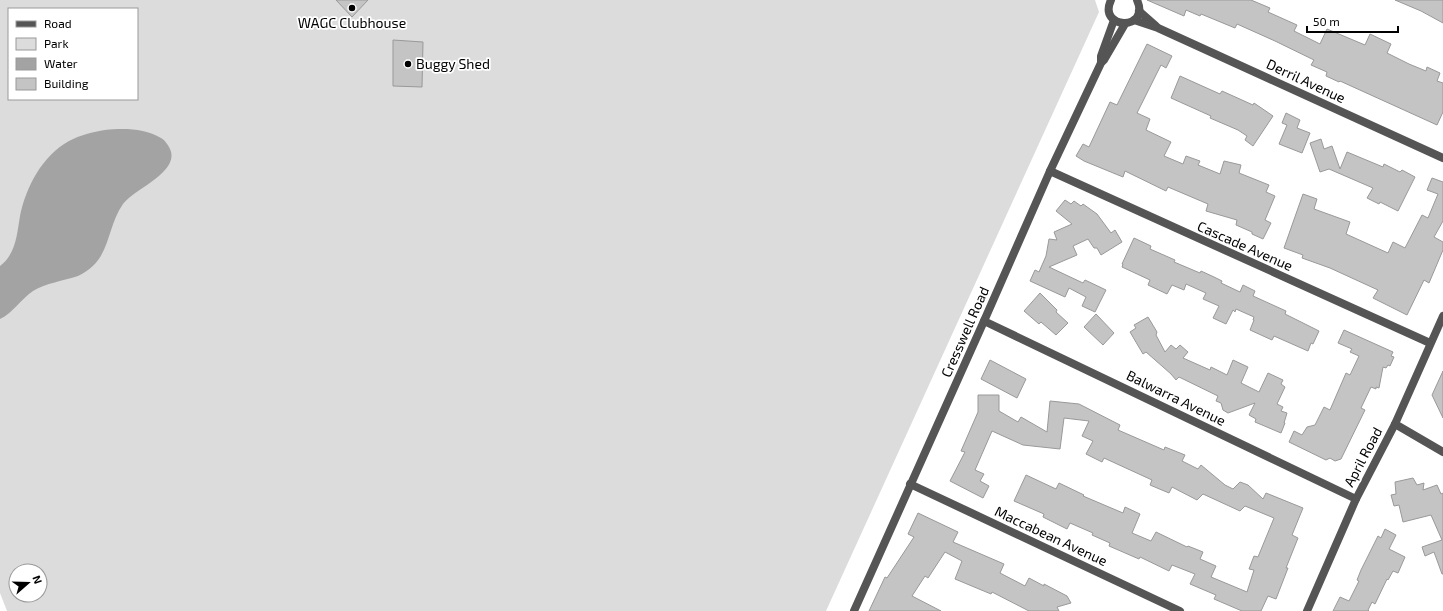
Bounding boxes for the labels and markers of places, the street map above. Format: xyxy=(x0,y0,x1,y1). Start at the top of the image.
marker: WAGC Clubhouse xyxy=(347,3,357,13)
place label: WAGC Clubhouse xyxy=(298,14,406,31)
place label: Buggy Shed xyxy=(416,55,490,72)
marker: Buggy Shed xyxy=(403,59,413,69)

